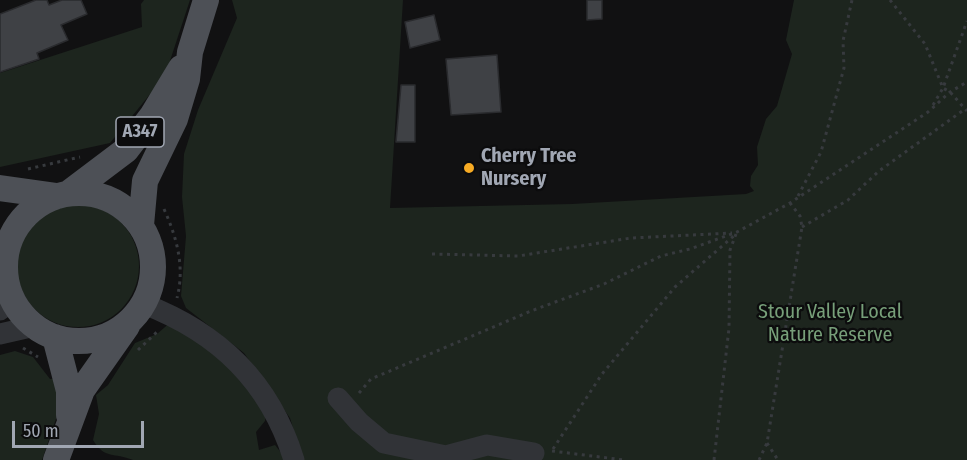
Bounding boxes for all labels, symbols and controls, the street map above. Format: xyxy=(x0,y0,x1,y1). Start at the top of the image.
road number: A347 xyxy=(116,117,164,147)
place label: Cherry Tree Nursery xyxy=(481,144,576,191)
marker: Cherry Tree Nursery xyxy=(462,161,476,175)
park label: Stour Valley Local Nature Reserve xyxy=(758,300,902,347)
scale bar xyxy=(15,409,147,447)
text: 50 m xyxy=(23,420,59,442)

